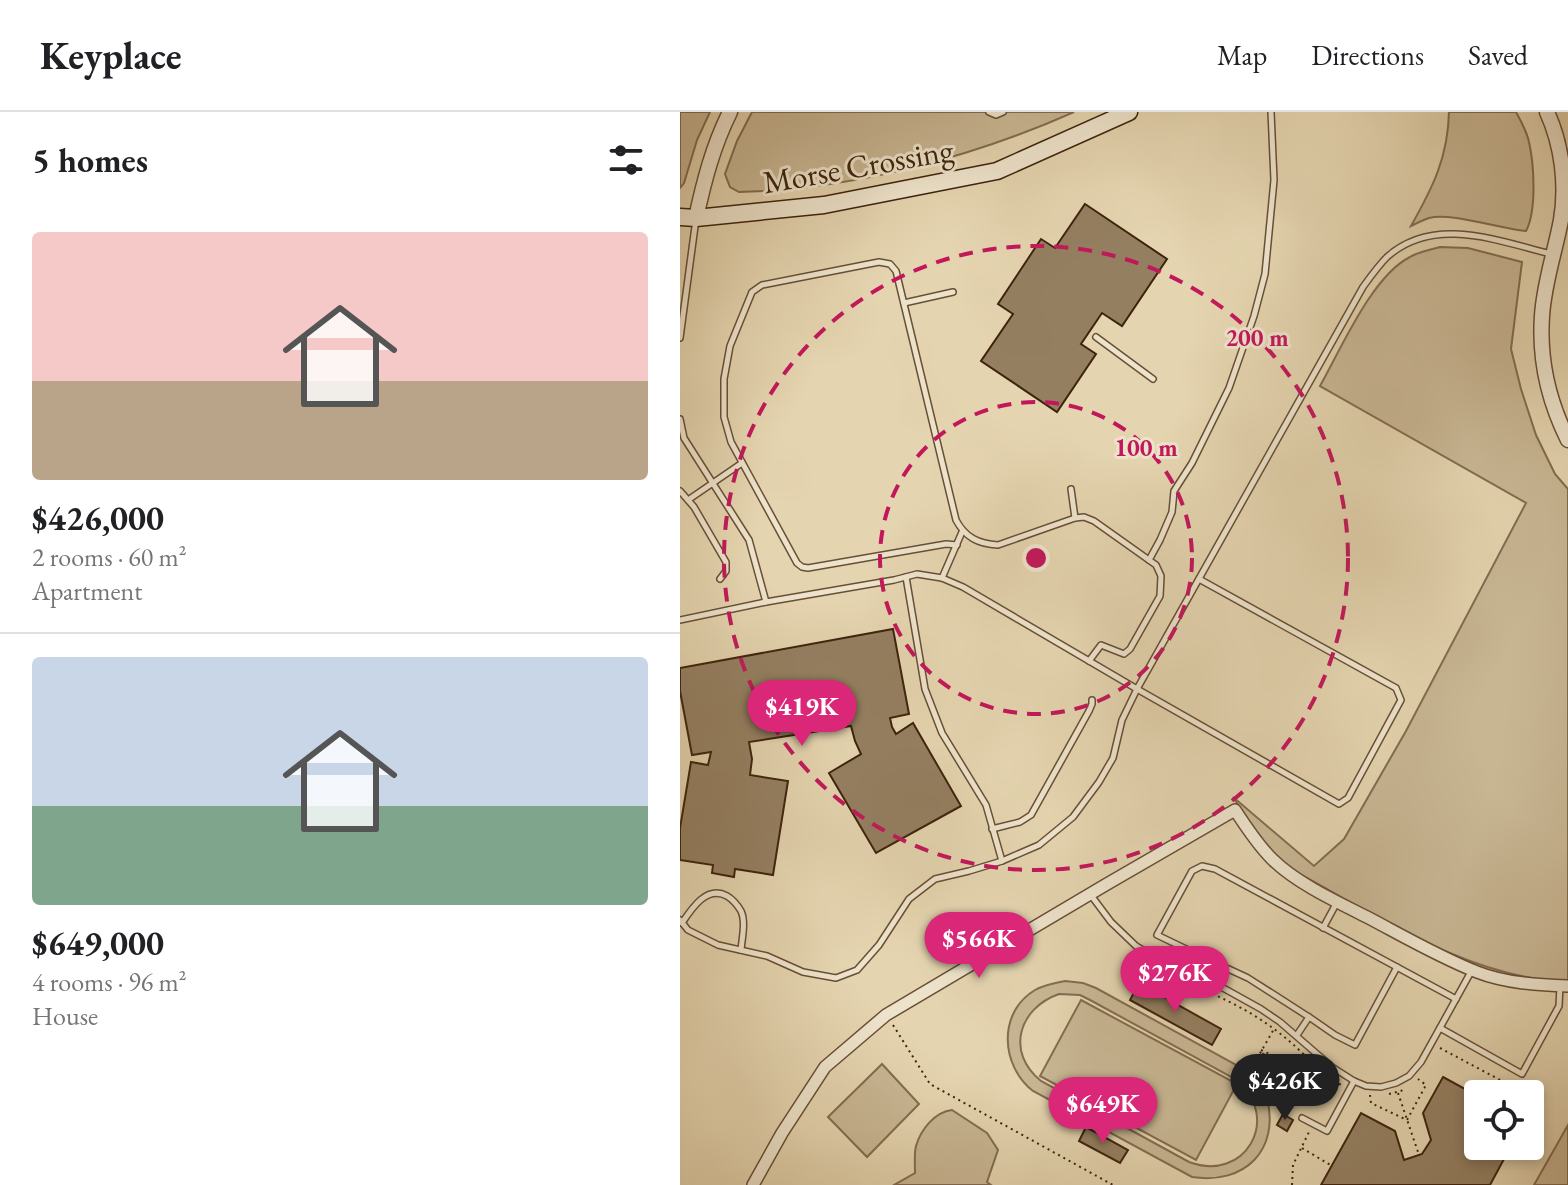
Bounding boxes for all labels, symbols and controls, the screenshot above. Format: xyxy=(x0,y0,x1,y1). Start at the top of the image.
text: Keyplace xyxy=(40,31,182,80)
text: Map xyxy=(1217,37,1267,73)
text: Directions xyxy=(1311,37,1424,73)
text: Saved xyxy=(1468,37,1528,73)
street label: Morse Crossing xyxy=(760,128,958,203)
text: 5 homes xyxy=(32,138,148,182)
icon: filters xyxy=(604,138,648,182)
icon: home xyxy=(268,284,412,428)
text: 200 m xyxy=(1225,322,1289,353)
text: 100 m xyxy=(1114,432,1178,463)
text: $426,000 xyxy=(32,496,164,540)
text: 2 rooms · 60 m² xyxy=(32,540,187,574)
centre of rings xyxy=(1022,544,1050,572)
text: Apartment xyxy=(32,574,142,608)
pin: $419K xyxy=(746,680,858,748)
text: $419K xyxy=(765,689,839,723)
icon: home xyxy=(268,709,412,853)
pin: $566K xyxy=(923,912,1035,980)
text: $649,000 xyxy=(32,921,164,965)
text: $566K xyxy=(942,921,1016,955)
pin: $276K xyxy=(1119,946,1231,1014)
text: $276K xyxy=(1138,955,1212,989)
text: 4 rooms · 96 m² xyxy=(32,965,187,999)
text: House xyxy=(32,999,98,1033)
pin: $426K xyxy=(1229,1054,1341,1122)
text: $426K xyxy=(1248,1063,1322,1097)
pin: $649K xyxy=(1047,1077,1159,1145)
map controls xyxy=(1464,1080,1544,1160)
button: locate xyxy=(1464,1080,1544,1160)
text: $649K xyxy=(1066,1086,1140,1120)

